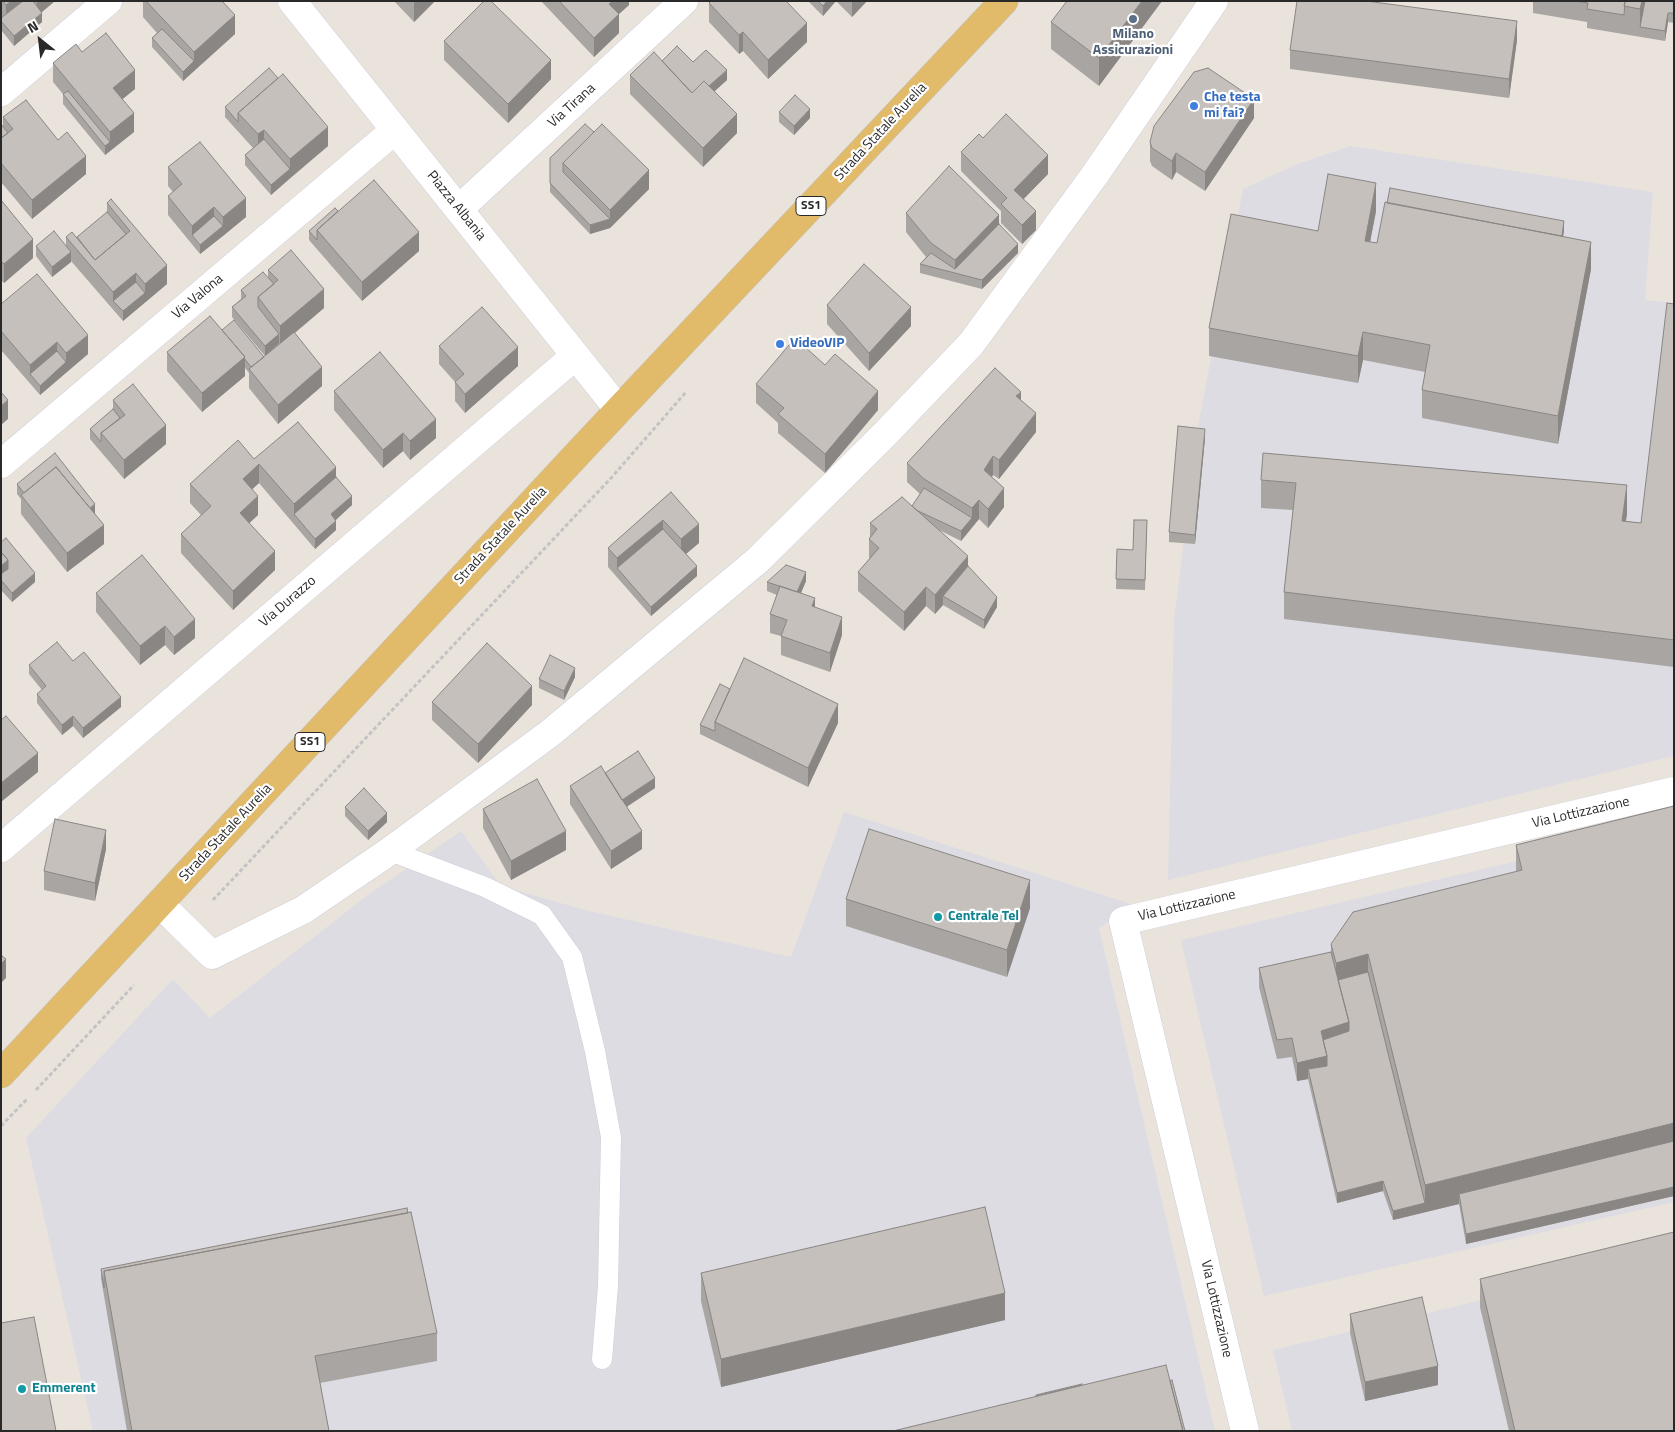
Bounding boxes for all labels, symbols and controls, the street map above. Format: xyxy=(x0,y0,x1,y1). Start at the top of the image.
marker: Milano Assicurazioni xyxy=(1127,13,1139,25)
north arrow xyxy=(15,15,65,65)
text: N xyxy=(23,15,42,38)
place label: Milano Assicurazioni xyxy=(1093,27,1173,59)
street label: Via Tirana xyxy=(545,80,599,132)
street label: Strada Statale Aurelia xyxy=(831,80,931,184)
place label: Che testa mi fai? xyxy=(1204,90,1261,122)
marker: Che testa mi fai? xyxy=(1188,100,1200,112)
street label: Piazza Albania xyxy=(423,168,489,244)
road number: SS1 xyxy=(796,197,826,216)
street label: Via Valona xyxy=(169,271,227,323)
place label: VideoVIP xyxy=(790,336,845,352)
marker: VideoVIP xyxy=(774,338,786,350)
street label: Strada Statale Aurelia xyxy=(451,484,551,588)
street label: Via Durazzo xyxy=(256,573,320,631)
road number: SS1 xyxy=(295,732,325,752)
street label: Strada Statale Aurelia xyxy=(176,781,276,885)
street label: Via Lottizzazione xyxy=(1531,794,1631,832)
street label: Via Lottizzazione xyxy=(1137,887,1237,925)
place label: Centrale Tel xyxy=(948,909,1019,925)
marker: Centrale Tel xyxy=(932,911,944,923)
street label: Via Lottizzazione xyxy=(1197,1259,1235,1359)
place label: Emmerent xyxy=(32,1381,96,1397)
marker: Emmerent xyxy=(16,1383,28,1395)

